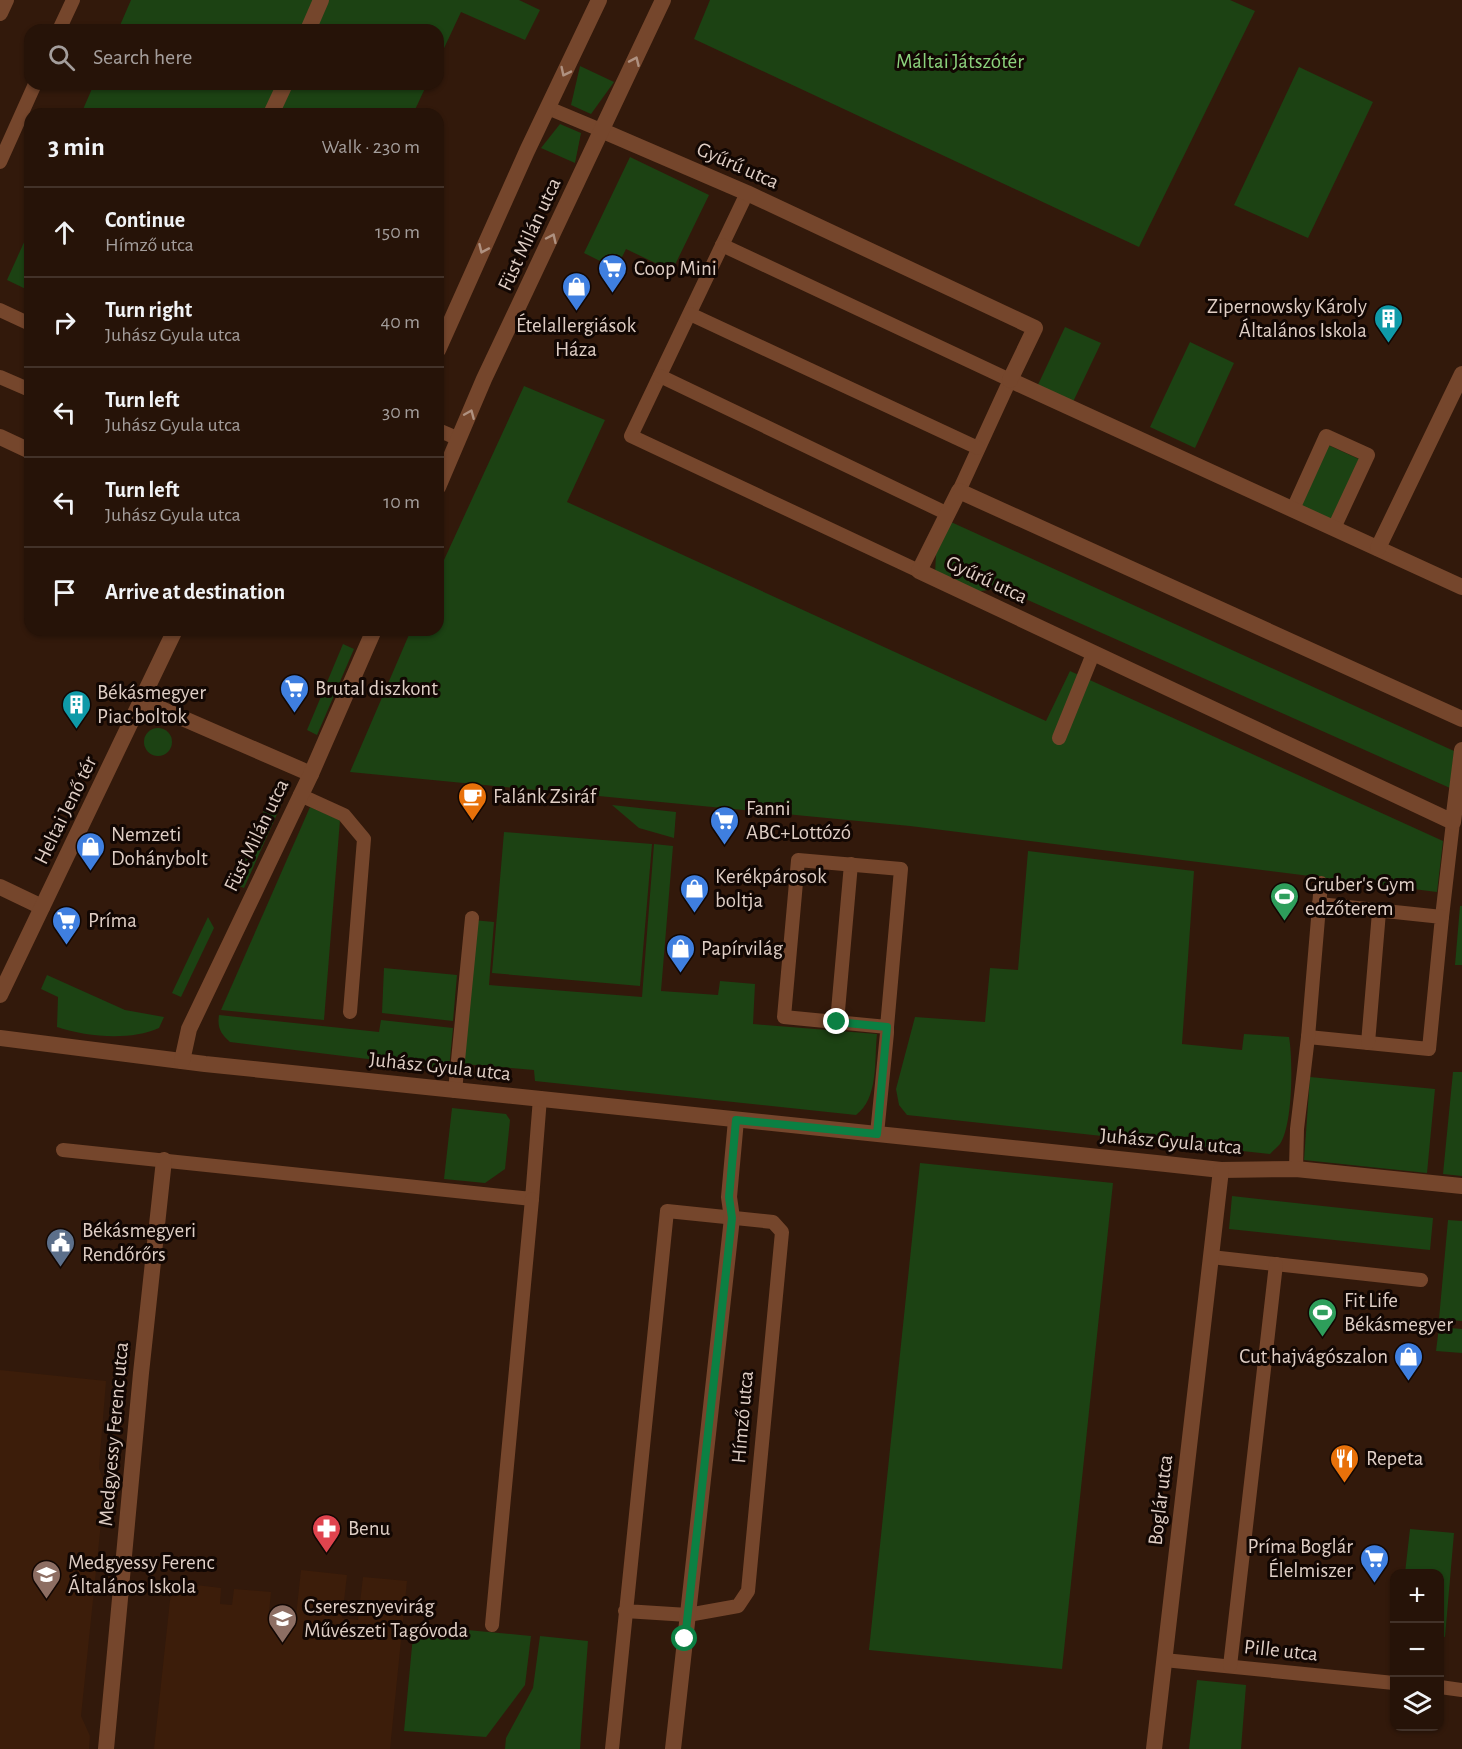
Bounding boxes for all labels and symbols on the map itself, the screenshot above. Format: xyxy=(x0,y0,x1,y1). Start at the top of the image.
park label: Máltai Játszótér xyxy=(896,51,1024,72)
one-way arrow xyxy=(627,56,639,67)
one-way arrow xyxy=(561,66,573,77)
street label: Gyűrű utca xyxy=(694,138,782,193)
street label: Füst Milán utca xyxy=(494,174,565,294)
one-way arrow xyxy=(545,233,557,244)
one-way arrow xyxy=(478,243,490,254)
supermarket icon: Coop Mini xyxy=(597,252,629,294)
place label: Coop Mini xyxy=(634,258,717,279)
shop icon: Ételallergiások Háza xyxy=(560,270,592,312)
place label: Zipernowsky Károly Általános Iskola xyxy=(1207,296,1367,341)
building icon: Zipernowsky Károly Általános Iskola xyxy=(1372,302,1404,344)
place label: Ételallergiások Háza xyxy=(516,313,637,360)
one-way arrow xyxy=(462,410,474,421)
street label: Gyűrű utca xyxy=(943,551,1031,608)
supermarket icon: Brutal diszkont xyxy=(278,672,310,714)
place label: Brutal diszkont xyxy=(315,678,438,699)
place label: Békásmegyer Piac boltok xyxy=(97,682,206,727)
building icon: Békásmegyer Piac boltok xyxy=(60,688,92,730)
street label: Heltai Jenő tér xyxy=(30,753,101,867)
street label: Füst Milán utca xyxy=(220,775,293,895)
cafe icon: Falánk Zsiráf xyxy=(456,780,488,822)
place label: Falánk Zsiráf xyxy=(493,786,598,807)
place label: Fanni ABC+Lottózó xyxy=(746,798,851,843)
supermarket icon: Fanni ABC+Lottózó xyxy=(709,804,741,846)
place label: Nemzeti Dohánybolt xyxy=(111,824,208,869)
shop icon: Nemzeti Dohánybolt xyxy=(74,830,106,872)
place label: Kerékpárosok boltja xyxy=(715,866,827,911)
shop icon: Kerékpárosok boltja xyxy=(678,872,710,914)
place label: Gruber's Gym edzőterem xyxy=(1305,874,1415,919)
sports icon: Gruber's Gym edzőterem xyxy=(1268,880,1300,922)
supermarket icon: Príma xyxy=(51,904,83,946)
place label: Príma xyxy=(88,910,137,931)
shop icon: Papírvilág xyxy=(664,932,696,974)
place label: Papírvilág xyxy=(701,938,784,959)
route end xyxy=(823,1008,849,1034)
street label: Juhász Gyula utca xyxy=(368,1049,512,1084)
street label: Juhász Gyula utca xyxy=(1099,1125,1243,1158)
place label: Békásmegyeri Rendőrőrs xyxy=(82,1220,196,1265)
public building icon: Békásmegyeri Rendőrőrs xyxy=(45,1226,77,1268)
place label: Fit Life Békásmegyer xyxy=(1344,1290,1453,1335)
sports icon: Fit Life Békásmegyer xyxy=(1307,1296,1339,1338)
shop icon: Cut hajvágószalon xyxy=(1393,1340,1425,1382)
street label: Medgyessy Ferenc utca xyxy=(95,1341,132,1527)
place label: Cut hajvágószalon xyxy=(1239,1346,1388,1367)
street label: Hímző utca xyxy=(728,1369,757,1464)
restaurant icon: Repeta xyxy=(1329,1442,1361,1484)
place label: Repeta xyxy=(1366,1448,1424,1469)
street label: Boglár utca xyxy=(1145,1453,1177,1547)
pharmacy icon: Benu xyxy=(311,1512,343,1554)
place label: Benu xyxy=(348,1518,391,1539)
place label: Príma Boglár Élelmiszer xyxy=(1247,1536,1353,1581)
supermarket icon: Príma Boglár Élelmiszer xyxy=(1358,1542,1390,1584)
place label: Medgyessy Ferenc Általános Iskola xyxy=(68,1552,215,1597)
school or university icon: Medgyessy Ferenc Általános Iskola xyxy=(31,1558,63,1600)
place label: Cseresznyevirág Művészeti Tagóvoda xyxy=(304,1596,469,1641)
school or university icon: Cseresznyevirág Művészeti Tagóvoda xyxy=(267,1602,299,1644)
route start xyxy=(671,1625,697,1651)
street label: Pille utca xyxy=(1243,1636,1319,1665)

